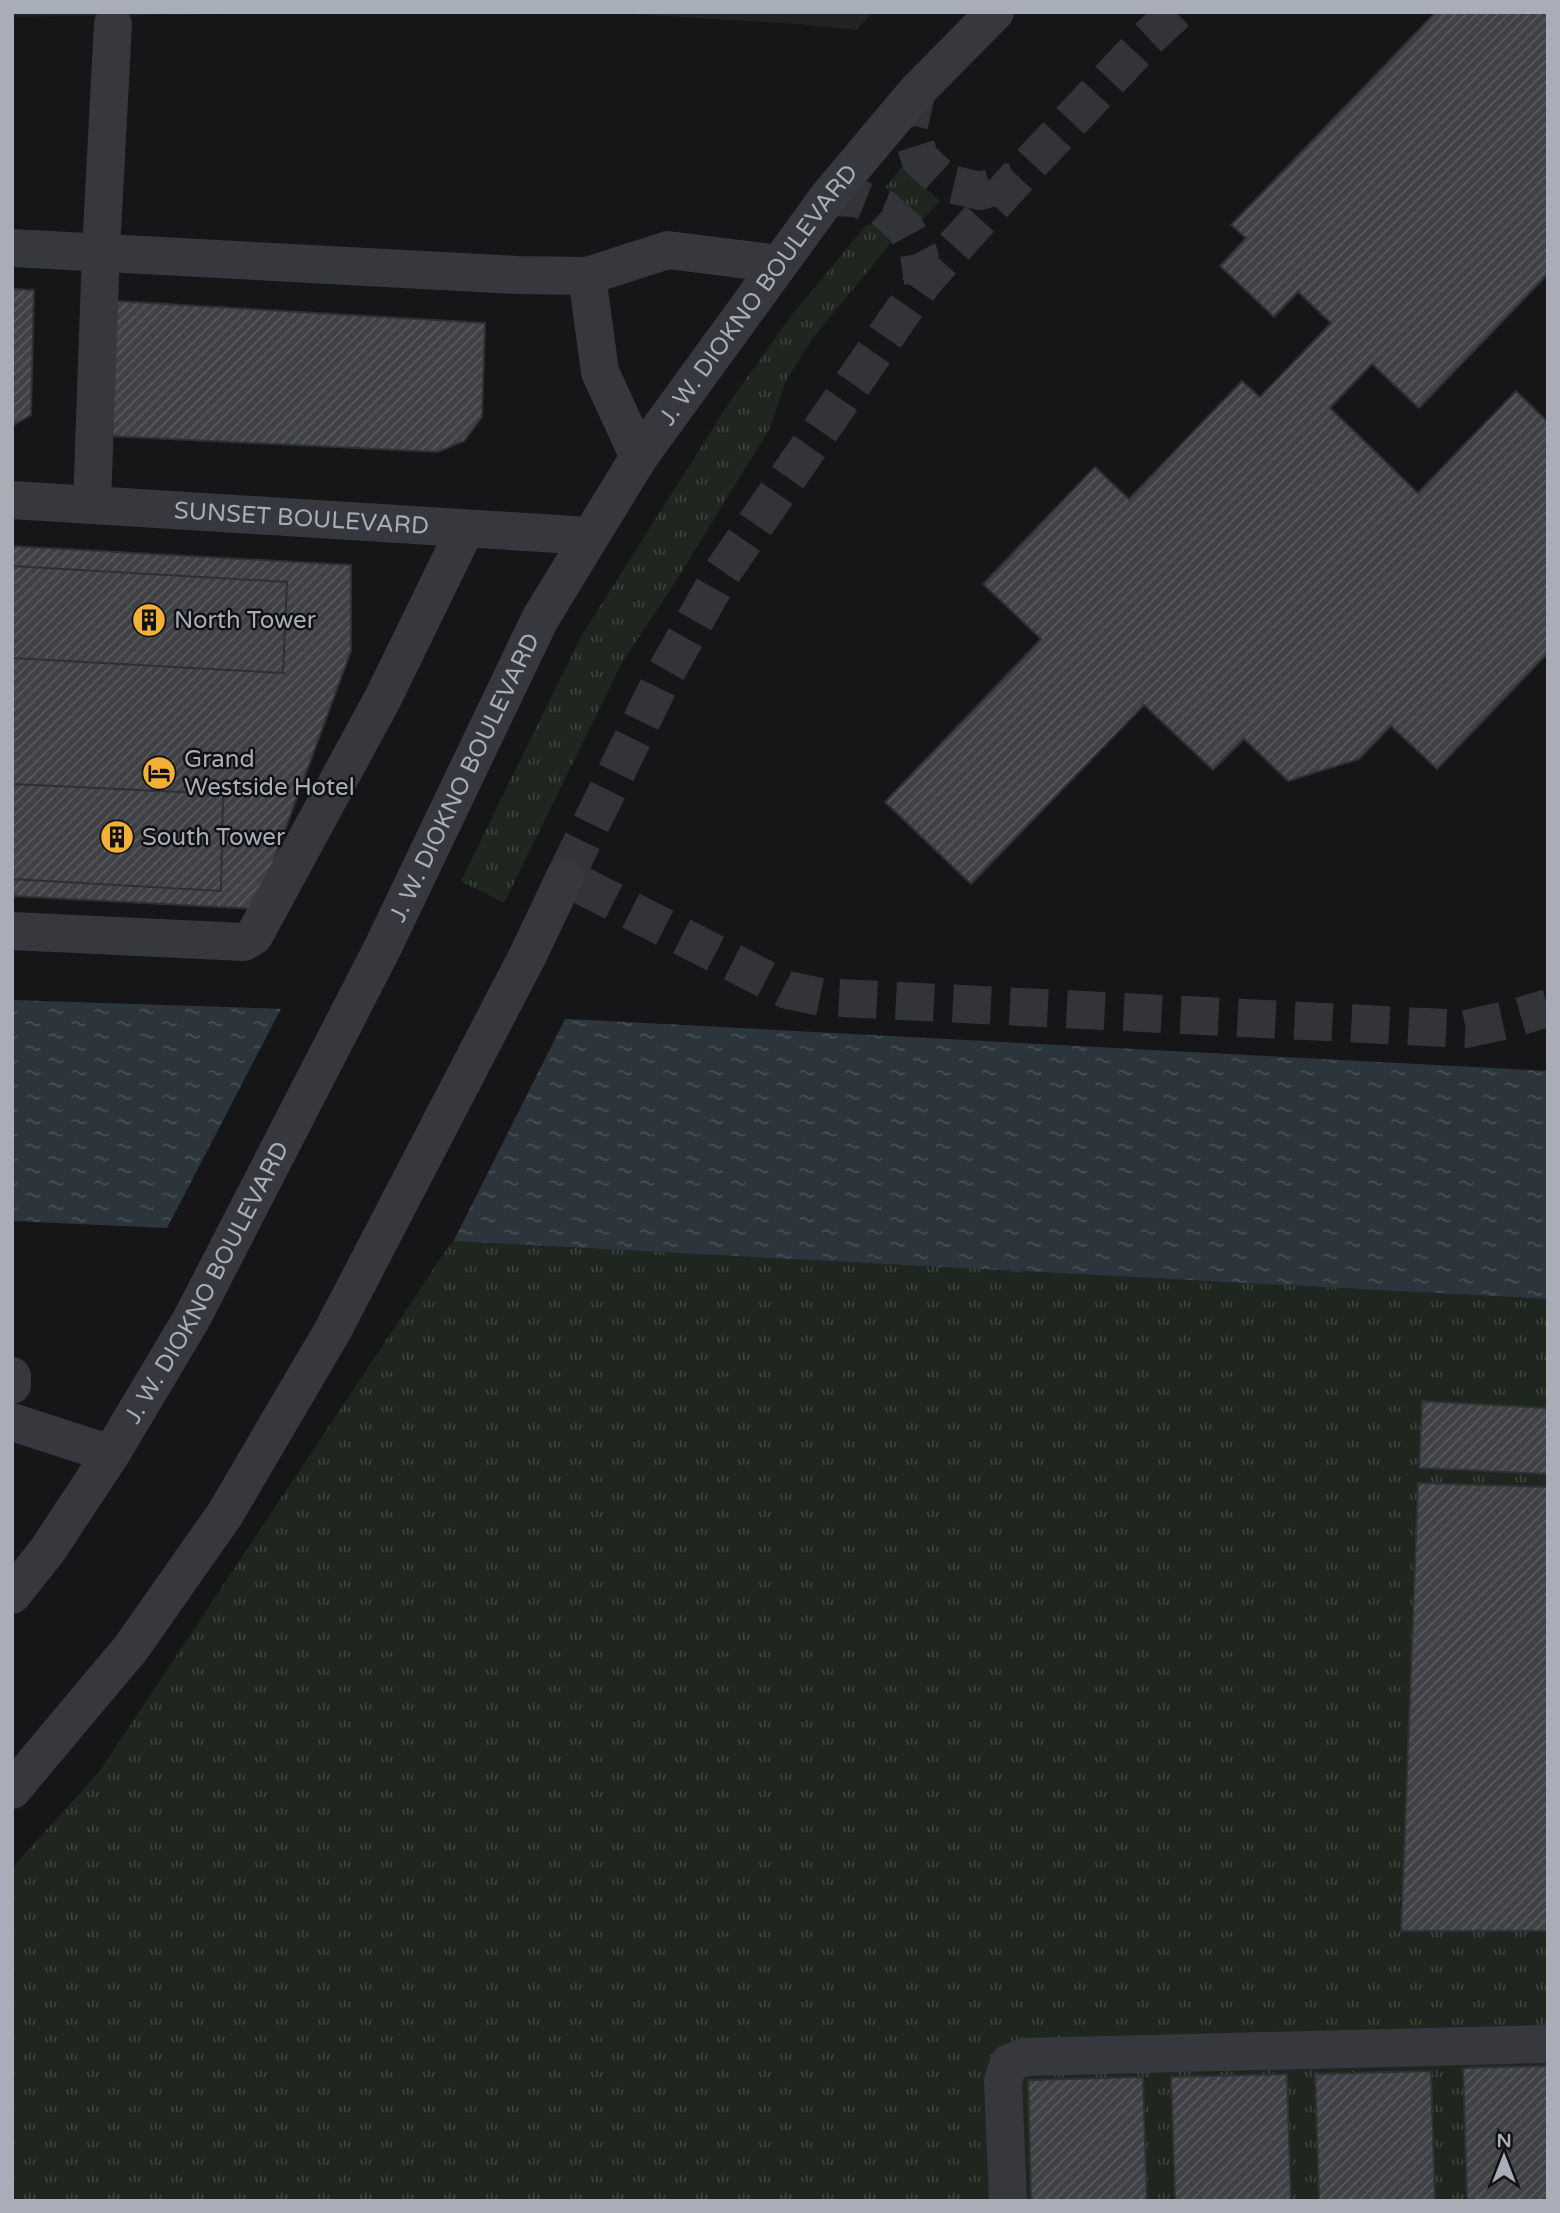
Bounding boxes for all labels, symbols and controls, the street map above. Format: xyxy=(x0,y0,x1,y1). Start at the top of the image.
street label: J. W. DIOKNO BOULEVARD xyxy=(653,158,864,431)
street label: SUNSET BOULEVARD xyxy=(173,496,430,540)
building icon: North Tower xyxy=(130,601,168,639)
place label: North Tower xyxy=(174,606,317,635)
street label: J. W. DIOKNO BOULEVARD xyxy=(383,628,546,927)
place label: Grand Westside Hotel xyxy=(184,745,355,802)
hotel icon: Grand Westside Hotel xyxy=(140,754,178,792)
building icon: South Tower xyxy=(98,818,136,856)
place label: South Tower xyxy=(142,823,286,852)
street label: J. W. DIOKNO BOULEVARD xyxy=(118,1136,295,1429)
north arrow xyxy=(1469,2122,1539,2192)
text: N xyxy=(1496,2130,1512,2152)

